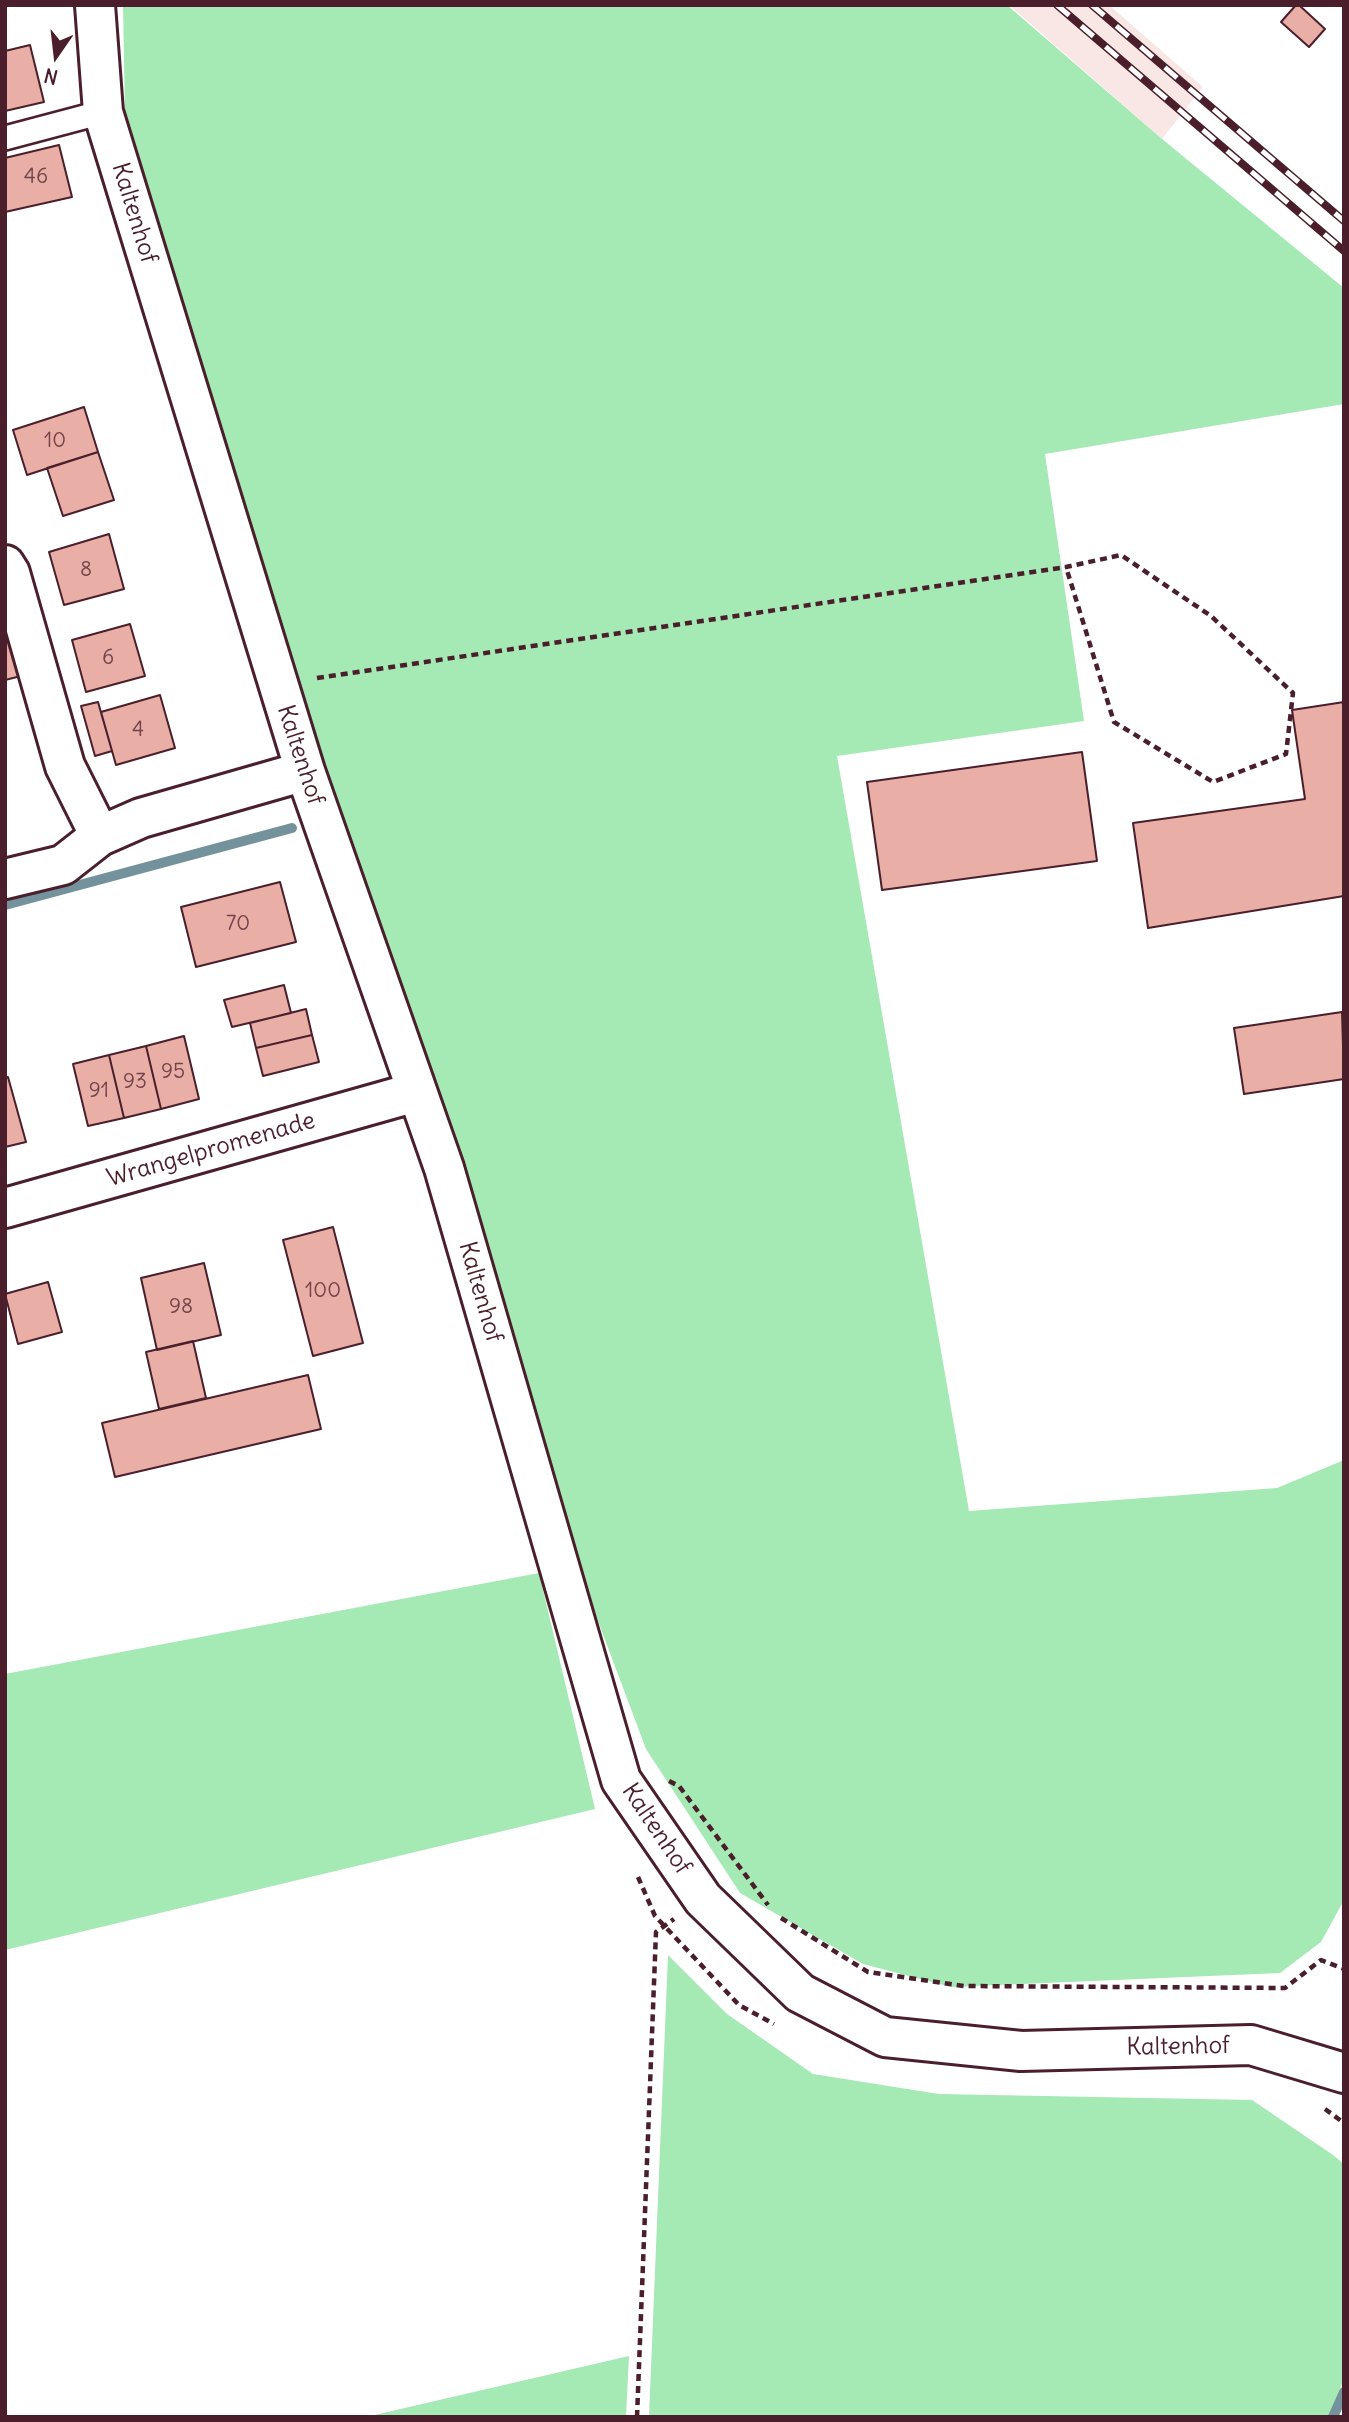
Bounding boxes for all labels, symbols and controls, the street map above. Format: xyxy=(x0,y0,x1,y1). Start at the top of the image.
north arrow xyxy=(21,21,91,91)
text: N xyxy=(42,63,60,90)
street label: Kaltenhof xyxy=(105,159,163,267)
house number: 46 xyxy=(24,164,48,190)
house number: 10 xyxy=(44,428,66,454)
house number: 8 xyxy=(80,557,92,583)
house number: 6 xyxy=(102,645,114,671)
street label: Kaltenhof xyxy=(270,701,330,809)
house number: 4 xyxy=(132,717,144,743)
house number: 70 xyxy=(226,911,250,937)
house number: 95 xyxy=(161,1059,185,1085)
house number: 93 xyxy=(123,1069,147,1095)
house number: 91 xyxy=(89,1078,109,1104)
street label: Wrangelpromenade xyxy=(104,1107,318,1193)
street label: Kaltenhof xyxy=(452,1238,508,1346)
house number: 100 xyxy=(305,1278,341,1304)
house number: 98 xyxy=(169,1294,193,1320)
street label: Kaltenhof xyxy=(615,1778,697,1880)
street label: Kaltenhof xyxy=(1126,2032,1230,2062)

